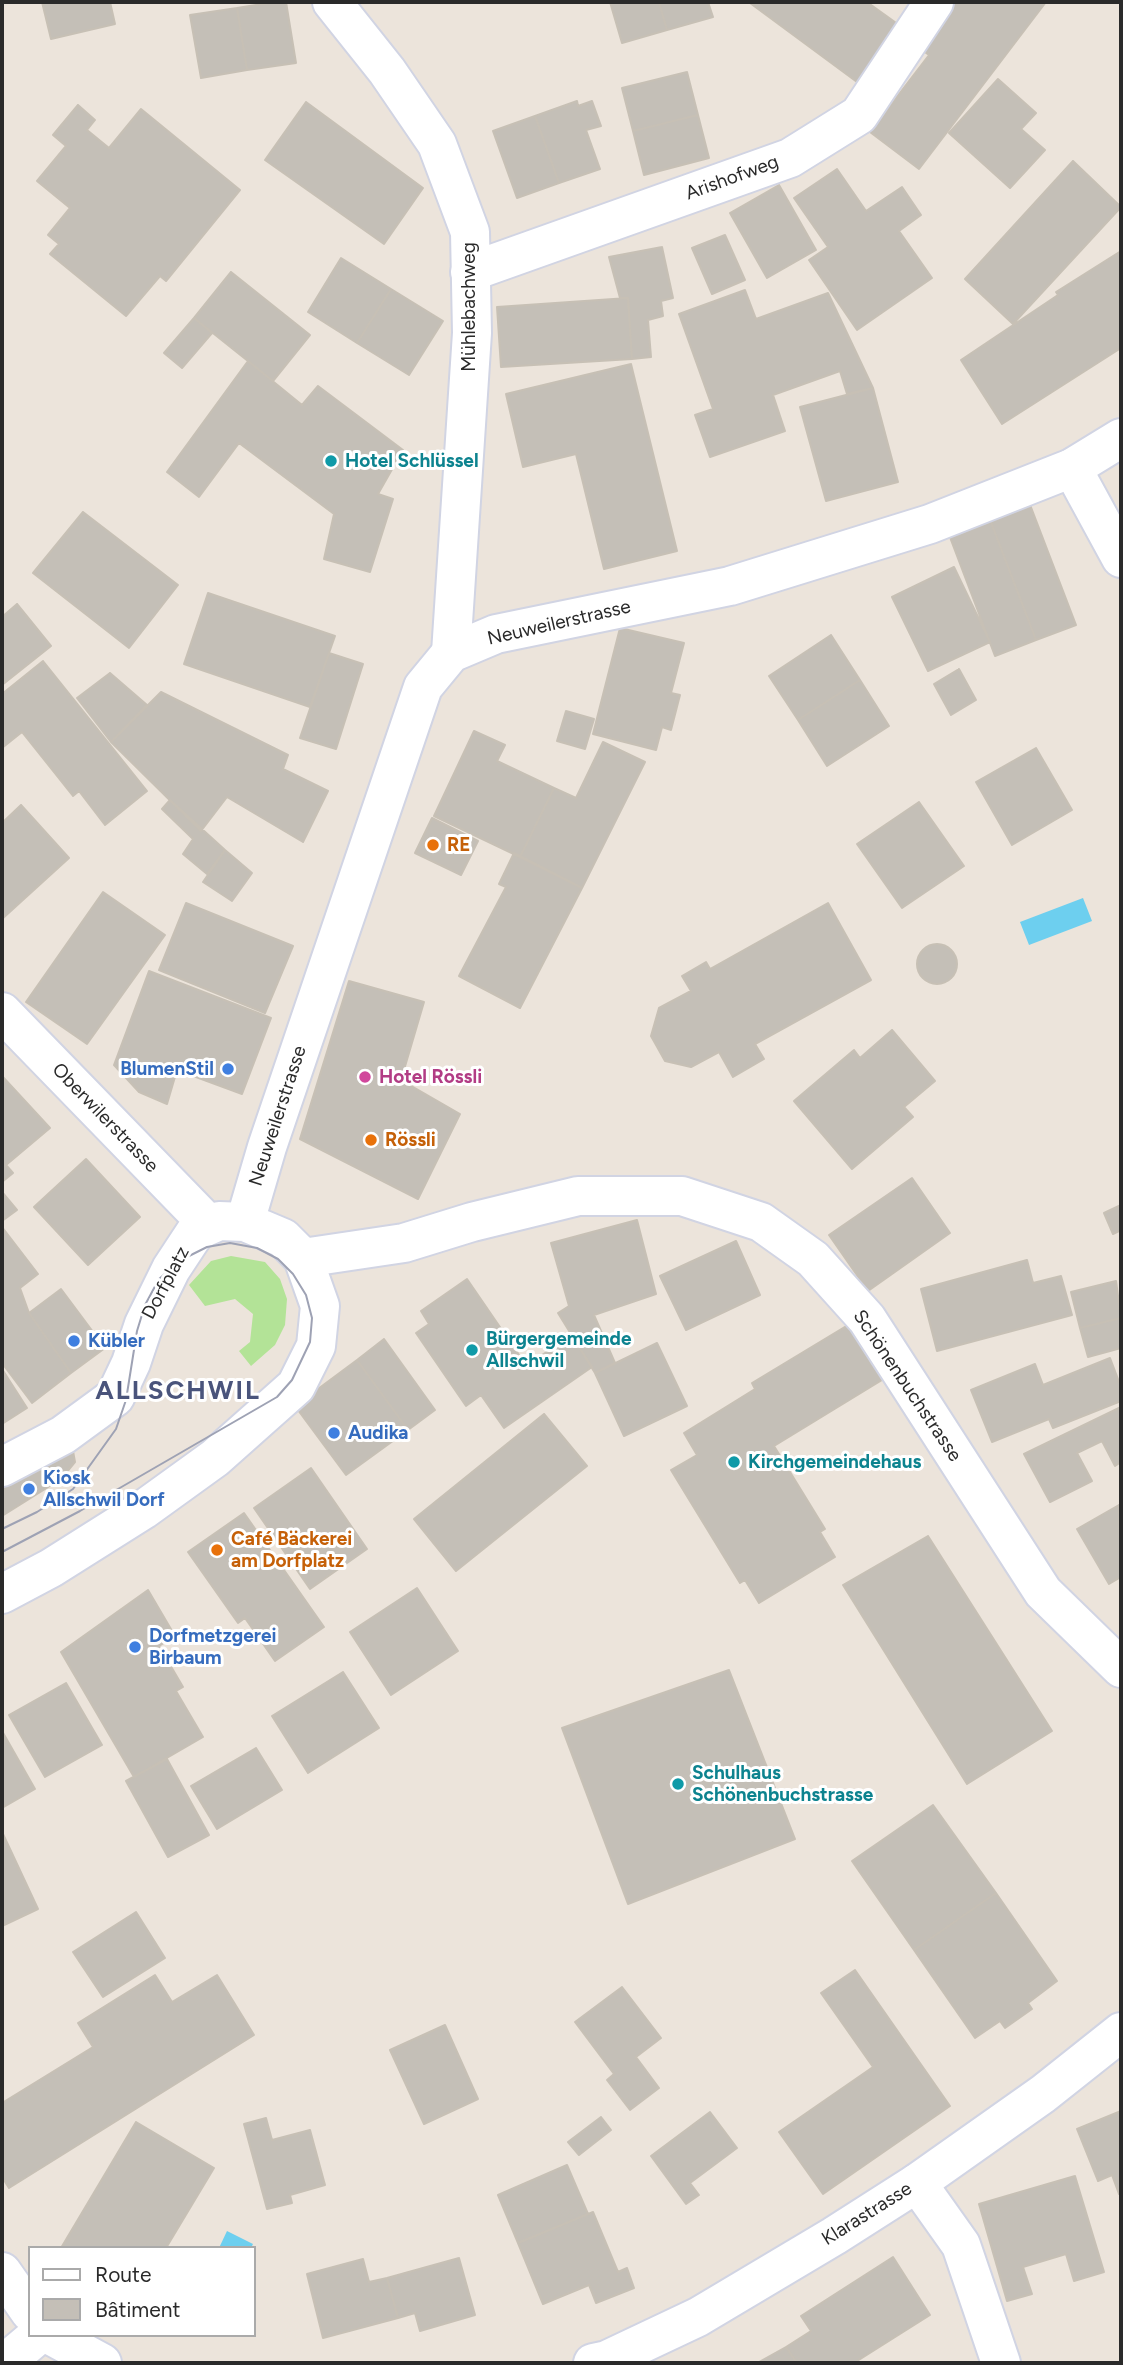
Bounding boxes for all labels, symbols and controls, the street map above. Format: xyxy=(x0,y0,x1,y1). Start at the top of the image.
street label: Arishofweg xyxy=(682,151,782,205)
street label: Mühlebachweg xyxy=(458,242,480,372)
place label: Hotel Schlüssel xyxy=(345,450,479,472)
marker: Hotel Schlüssel xyxy=(323,453,339,469)
street label: Neuweilerstrasse xyxy=(485,595,633,651)
place label: RE xyxy=(447,834,470,856)
marker: RE xyxy=(425,837,441,853)
street label: Neuweilerstrasse xyxy=(245,1043,311,1189)
place label: BlumenStil xyxy=(120,1058,214,1080)
street label: Oberwilerstrasse xyxy=(47,1059,163,1177)
marker: BlumenStil xyxy=(220,1061,236,1077)
place label: Hotel Rössli xyxy=(379,1066,482,1088)
marker: Hotel Rössli xyxy=(357,1069,373,1085)
place label: Rössli xyxy=(385,1129,436,1151)
marker: Rössli xyxy=(363,1132,379,1148)
street label: Dorfplatz xyxy=(137,1243,195,1323)
street label: Schönenbuchstrasse xyxy=(848,1306,966,1466)
place label: Bürgergemeinde Allschwil xyxy=(486,1328,631,1372)
place label: Kübler xyxy=(88,1330,145,1352)
marker: Kübler xyxy=(66,1333,82,1349)
marker: Bürgergemeinde Allschwil xyxy=(464,1342,480,1358)
district label: ALLSCHWIL xyxy=(96,1375,260,1407)
place label: Audika xyxy=(348,1422,408,1444)
marker: Audika xyxy=(326,1425,342,1441)
place label: Kirchgemeindehaus xyxy=(748,1451,921,1473)
marker: Kirchgemeindehaus xyxy=(726,1454,742,1470)
place label: Kiosk Allschwil Dorf xyxy=(43,1467,165,1511)
marker: Kiosk Allschwil Dorf xyxy=(21,1481,37,1497)
place label: Café Bäckerei am Dorfplatz xyxy=(231,1528,352,1572)
marker: Café Bäckerei am Dorfplatz xyxy=(209,1542,225,1558)
place label: Dorfmetzgerei Birbaum xyxy=(149,1625,276,1669)
marker: Dorfmetzgerei Birbaum xyxy=(127,1639,143,1655)
place label: Schulhaus Schönenbuchstrasse xyxy=(692,1762,873,1806)
marker: Schulhaus Schönenbuchstrasse xyxy=(670,1776,686,1792)
street label: Klarastrasse xyxy=(818,2177,916,2251)
legend xyxy=(28,2246,256,2337)
text: Route xyxy=(95,2262,151,2287)
text: Bâtiment xyxy=(95,2297,180,2322)

